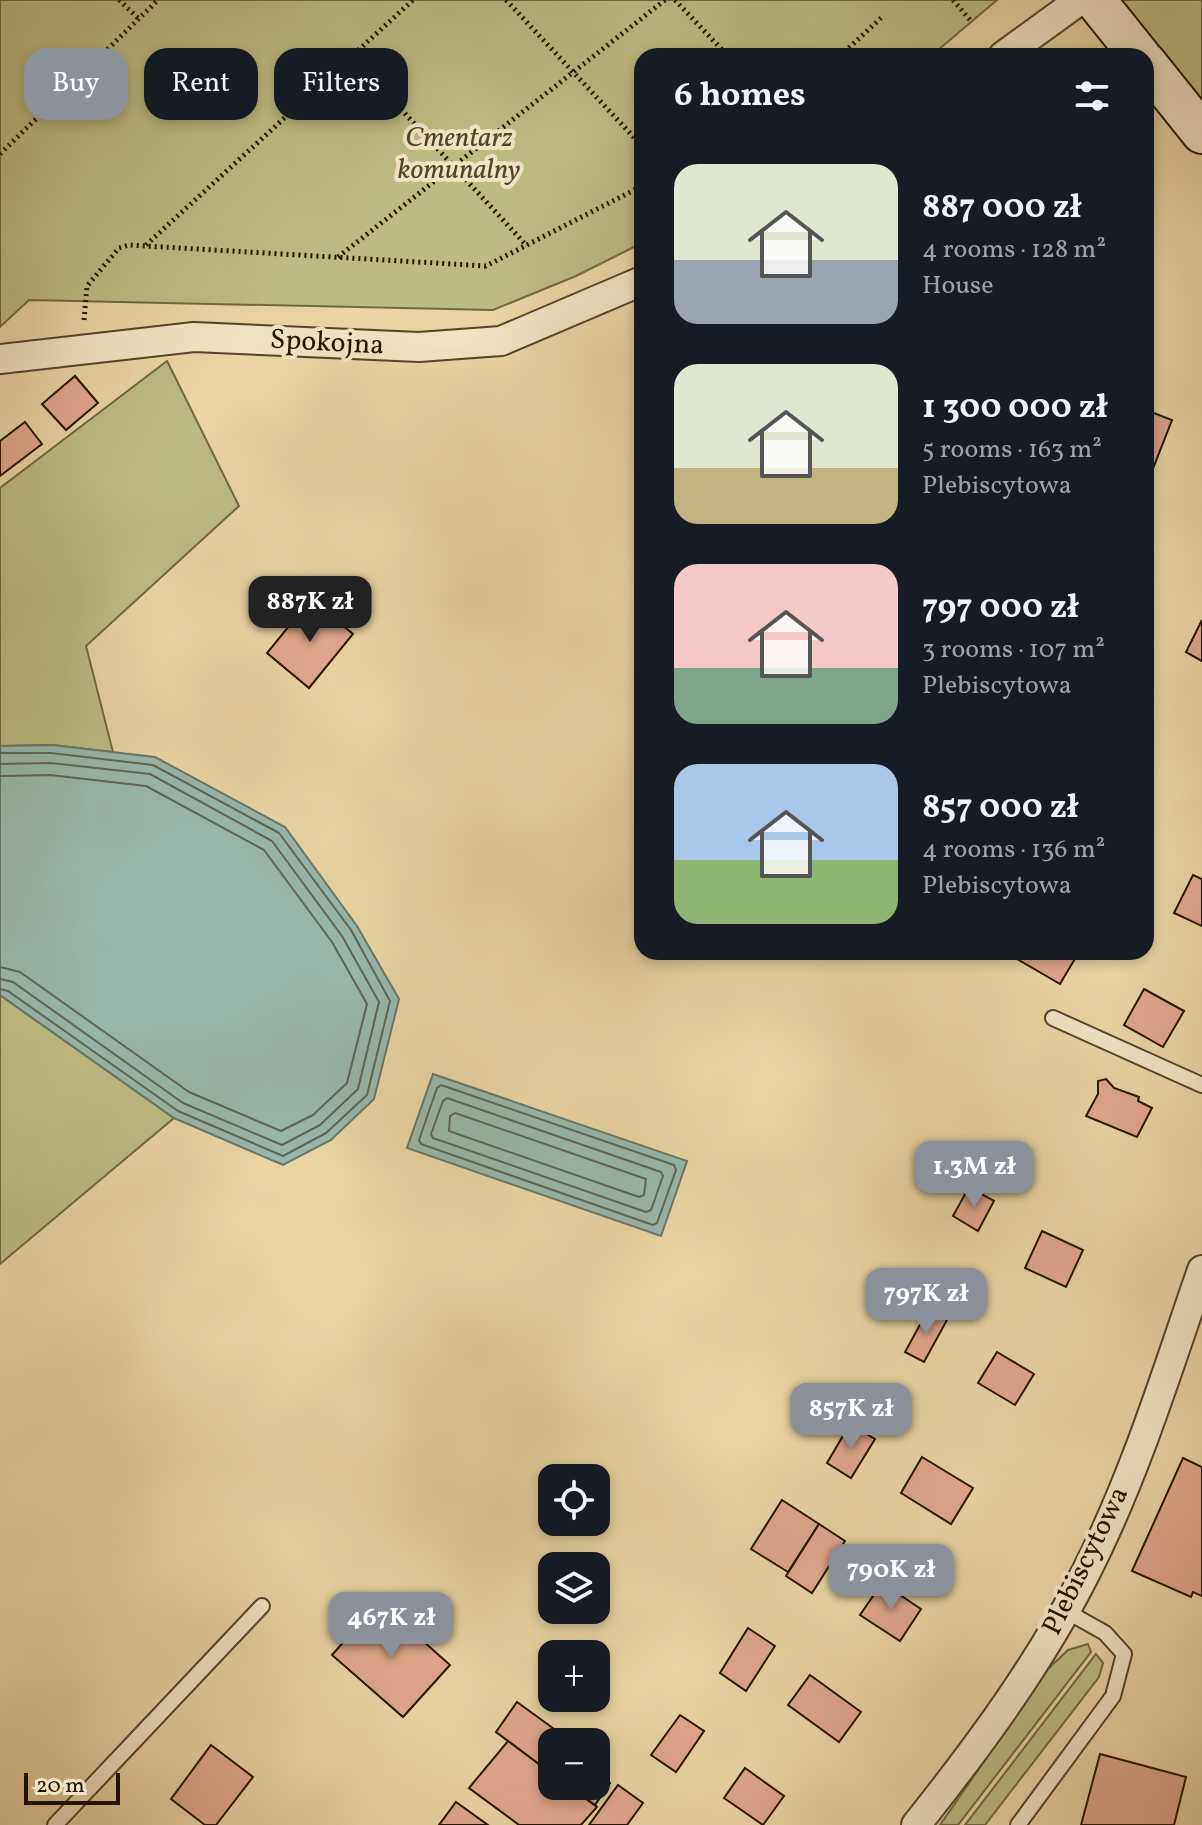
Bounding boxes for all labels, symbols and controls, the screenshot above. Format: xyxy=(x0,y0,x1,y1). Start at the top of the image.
chip: Buy xyxy=(24,48,128,120)
chip: Rent xyxy=(144,48,258,120)
chip: Filters xyxy=(274,48,408,120)
text: 6 homes xyxy=(674,73,806,120)
icon: filters xyxy=(1070,74,1114,118)
park label: Cmentarz komunalny xyxy=(397,119,521,190)
text: 887 000 zł xyxy=(922,185,1081,232)
icon: home xyxy=(738,196,834,292)
text: 4 rooms · 128 m² xyxy=(922,232,1106,268)
text: House xyxy=(922,268,994,304)
street label: Spokojna xyxy=(269,321,385,365)
text: 1 300 000 zł xyxy=(922,385,1107,432)
icon: home xyxy=(738,396,834,492)
text: 5 rooms · 163 m² xyxy=(922,432,1102,468)
text: Plebiscytowa xyxy=(922,468,1072,504)
pin: 887K zł xyxy=(236,576,384,644)
text: 887K zł xyxy=(267,584,353,620)
text: 797 000 zł xyxy=(922,585,1079,632)
icon: home xyxy=(738,596,834,692)
text: 3 rooms · 107 m² xyxy=(922,632,1105,668)
text: Plebiscytowa xyxy=(922,668,1072,704)
text: 857 000 zł xyxy=(922,785,1078,832)
icon: home xyxy=(738,796,834,892)
text: 4 rooms · 136 m² xyxy=(922,832,1105,868)
text: Plebiscytowa xyxy=(922,868,1072,904)
pin: 1.3M zł xyxy=(900,1141,1048,1209)
text: 1.3M zł xyxy=(932,1149,1016,1185)
pin: 797K zł xyxy=(852,1268,1000,1336)
text: 797K zł xyxy=(884,1276,968,1312)
pin: 857K zł xyxy=(777,1383,925,1451)
text: 857K zł xyxy=(809,1391,893,1427)
map controls xyxy=(538,1464,610,1800)
button: locate xyxy=(538,1464,610,1536)
street label: Plebiscytowa xyxy=(1033,1480,1139,1642)
pin: 790K zł xyxy=(817,1544,965,1612)
button: layers xyxy=(538,1552,610,1624)
text: 790K zł xyxy=(847,1552,935,1588)
pin: 467K zł xyxy=(317,1592,465,1660)
text: 467K zł xyxy=(347,1600,435,1636)
button: + xyxy=(538,1640,610,1712)
button: − xyxy=(538,1728,610,1800)
scale bar xyxy=(24,1769,120,1805)
text: 20 m xyxy=(36,1771,85,1802)

